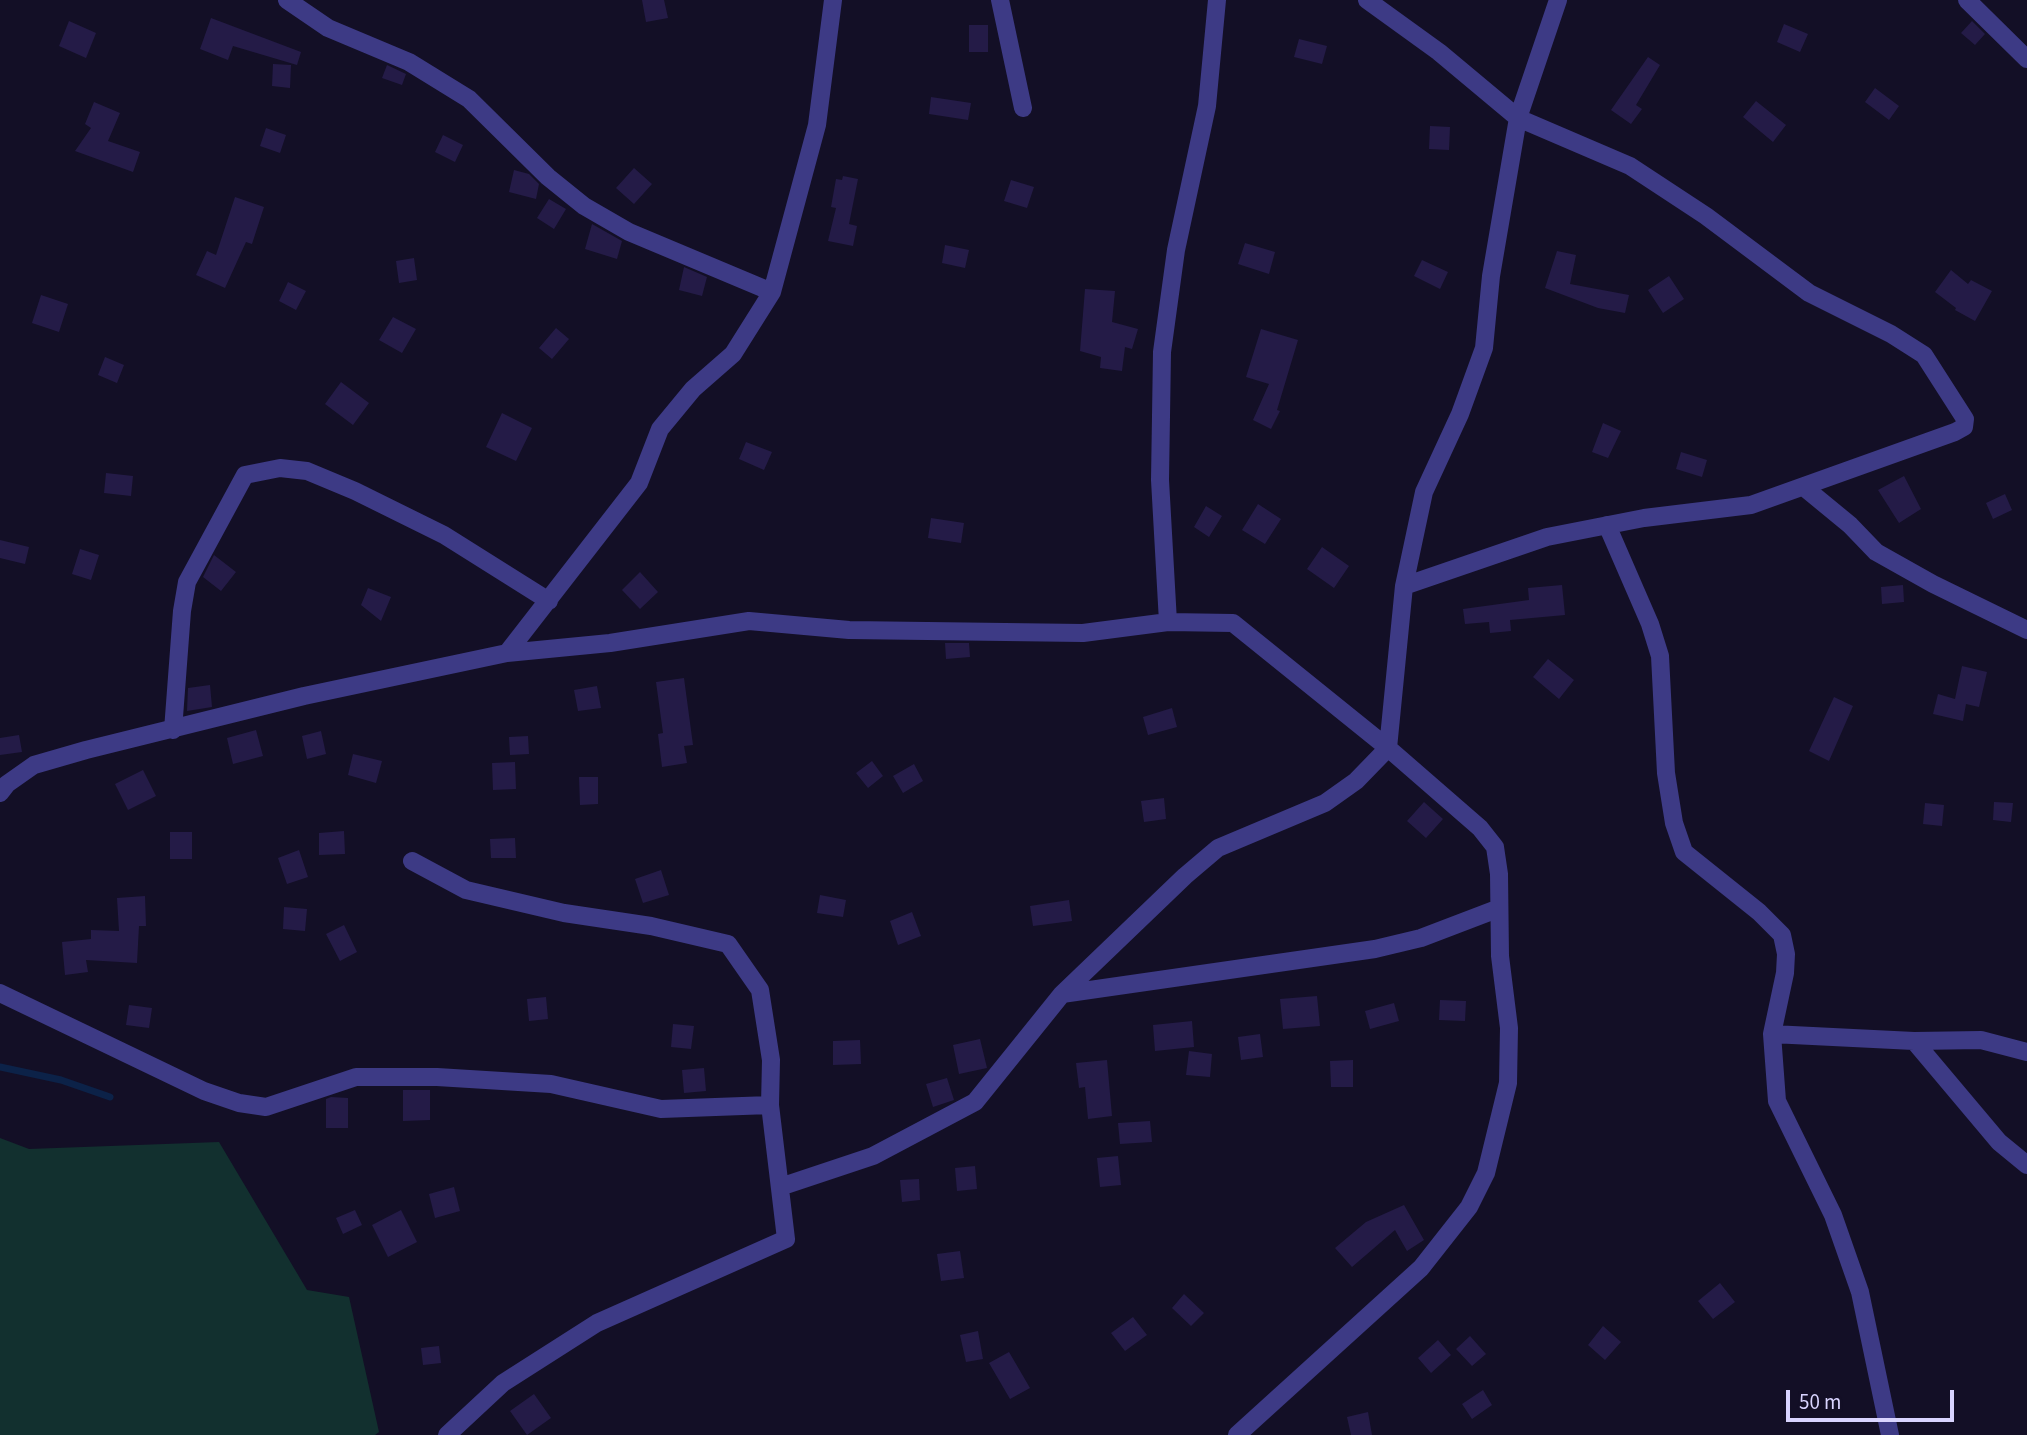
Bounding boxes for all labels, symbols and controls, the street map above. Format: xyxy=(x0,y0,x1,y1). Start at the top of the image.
scale bar xyxy=(1789,1376,1957,1420)
text: 50 m xyxy=(1799,1387,1841,1417)

